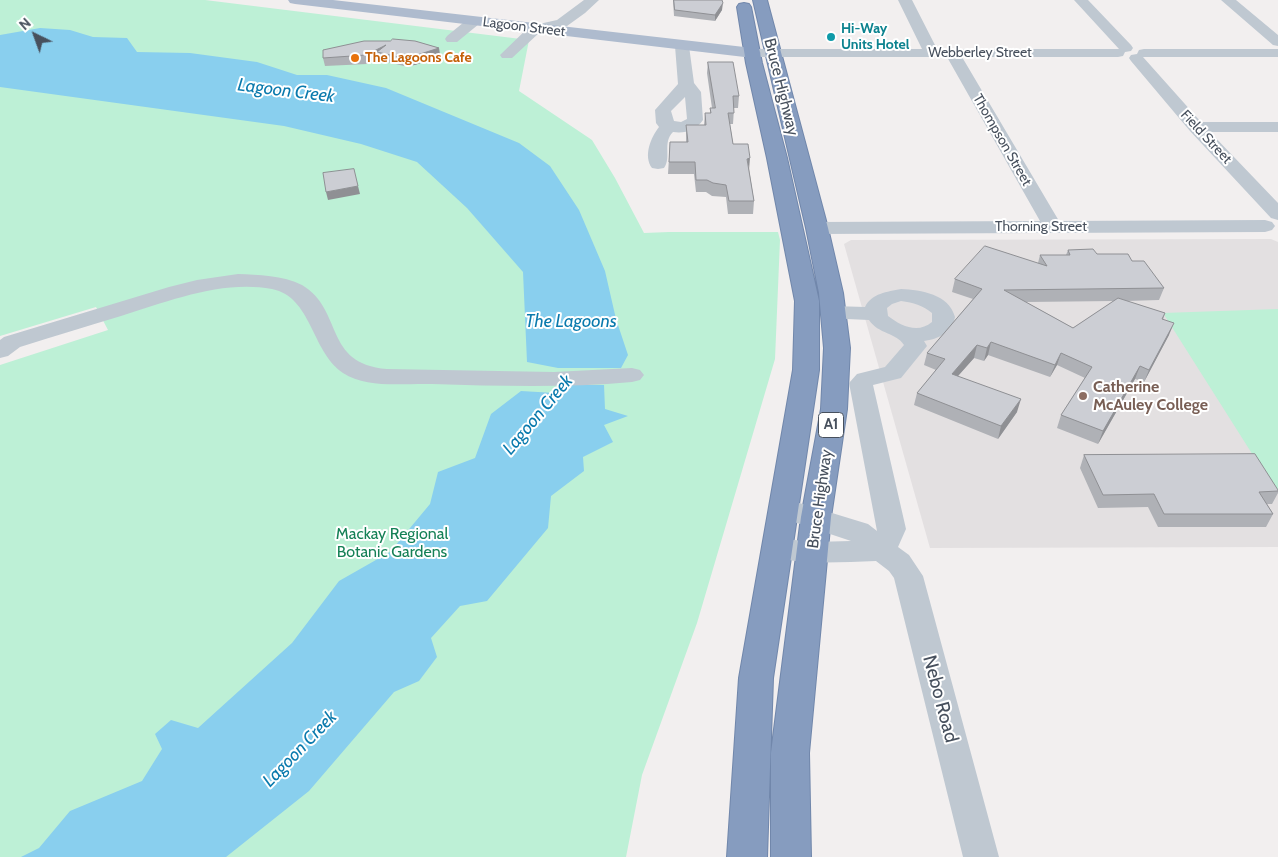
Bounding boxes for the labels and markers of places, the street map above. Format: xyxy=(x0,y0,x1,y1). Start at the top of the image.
place label: Hi-Way Units Hotel xyxy=(841,21,909,54)
marker: Hi-Way Units Hotel xyxy=(825,31,837,43)
place label: The Lagoons Cafe xyxy=(365,50,472,66)
marker: The Lagoons Cafe xyxy=(349,52,361,64)
place label: Catherine McAuley College xyxy=(1093,377,1208,415)
marker: Catherine McAuley College xyxy=(1077,390,1089,402)

